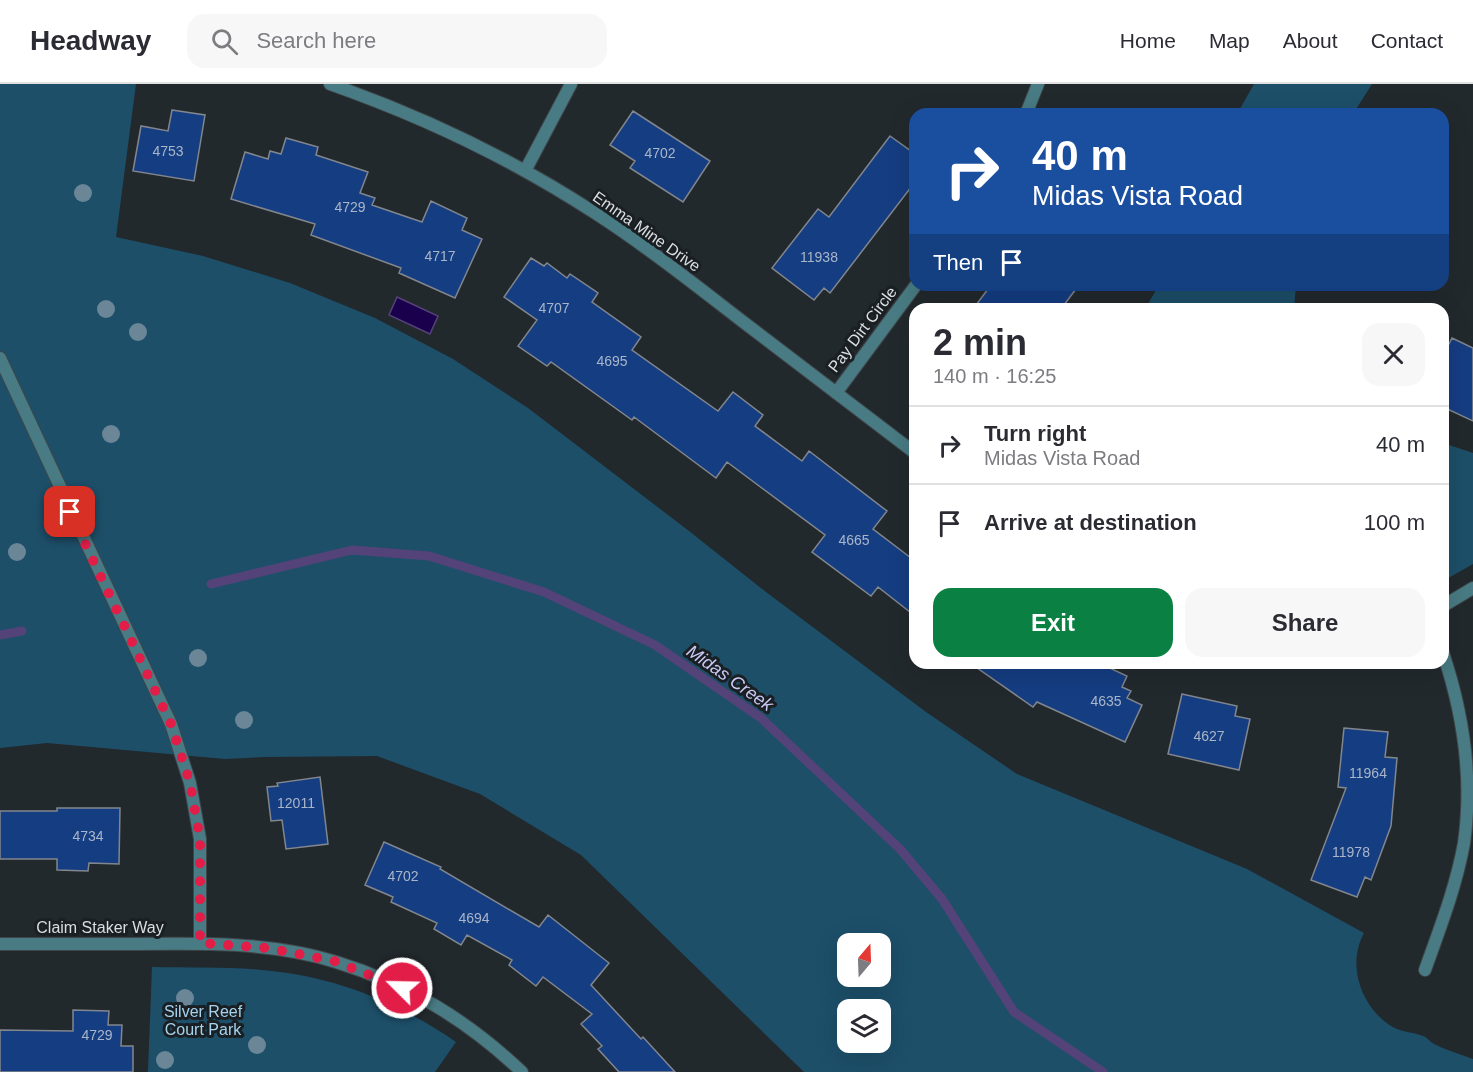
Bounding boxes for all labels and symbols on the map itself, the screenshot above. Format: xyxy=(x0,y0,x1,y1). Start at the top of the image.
house number: 4753 xyxy=(152,143,184,159)
house number: 4702 xyxy=(644,145,676,161)
street label: Emma Mine Drive xyxy=(590,188,704,275)
house number: 4729 xyxy=(334,199,366,215)
house number: 4717 xyxy=(424,248,456,264)
house number: 11938 xyxy=(800,249,838,265)
street label: Pay Dirt Circle xyxy=(825,283,900,375)
house number: 4707 xyxy=(538,300,570,316)
house number: 4695 xyxy=(596,353,628,369)
pin xyxy=(44,486,95,537)
house number: 4665 xyxy=(838,532,870,548)
water label: Midas Creek xyxy=(683,641,778,716)
house number: 4635 xyxy=(1090,693,1122,709)
house number: 4627 xyxy=(1193,728,1225,744)
house number: 11964 xyxy=(1349,765,1387,781)
house number: 12011 xyxy=(277,795,315,811)
house number: 4734 xyxy=(72,828,104,844)
house number: 11978 xyxy=(1332,844,1370,860)
house number: 4702 xyxy=(387,868,419,884)
house number: 4694 xyxy=(458,910,490,926)
street label: Claim Staker Way xyxy=(36,919,164,936)
north arrow xyxy=(837,933,891,987)
position arrow xyxy=(370,956,434,1020)
park label: Silver Reef Court Park xyxy=(164,1003,243,1038)
house number: 4729 xyxy=(81,1027,113,1043)

